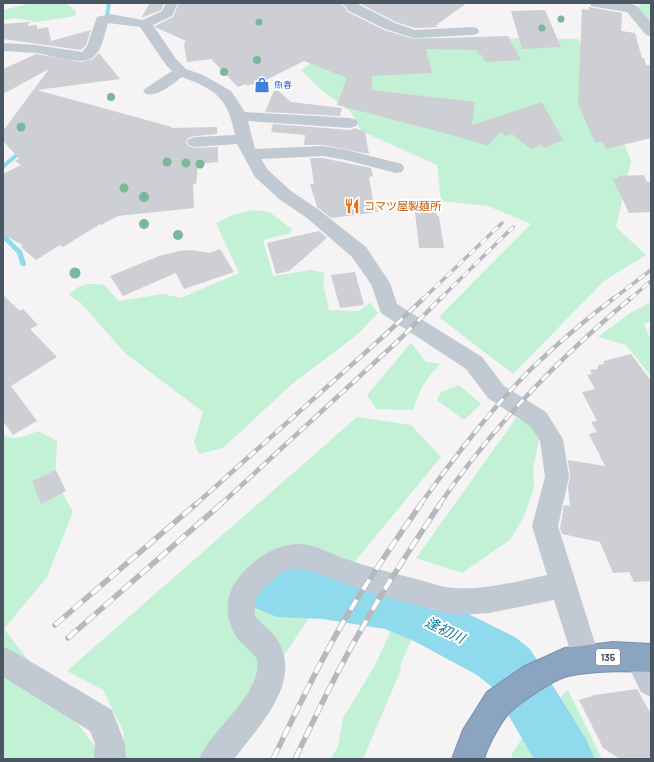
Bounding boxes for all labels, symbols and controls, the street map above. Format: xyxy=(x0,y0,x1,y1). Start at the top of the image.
shop icon: 魚春 xyxy=(253,76,271,94)
place label: 魚春 xyxy=(274,79,292,90)
restaurant icon: コマツ屋製麺所 xyxy=(343,197,361,215)
place label: コマツ屋製麺所 xyxy=(364,199,442,212)
water label: 逢初川 xyxy=(423,613,470,647)
road number: 135 xyxy=(596,649,620,665)

